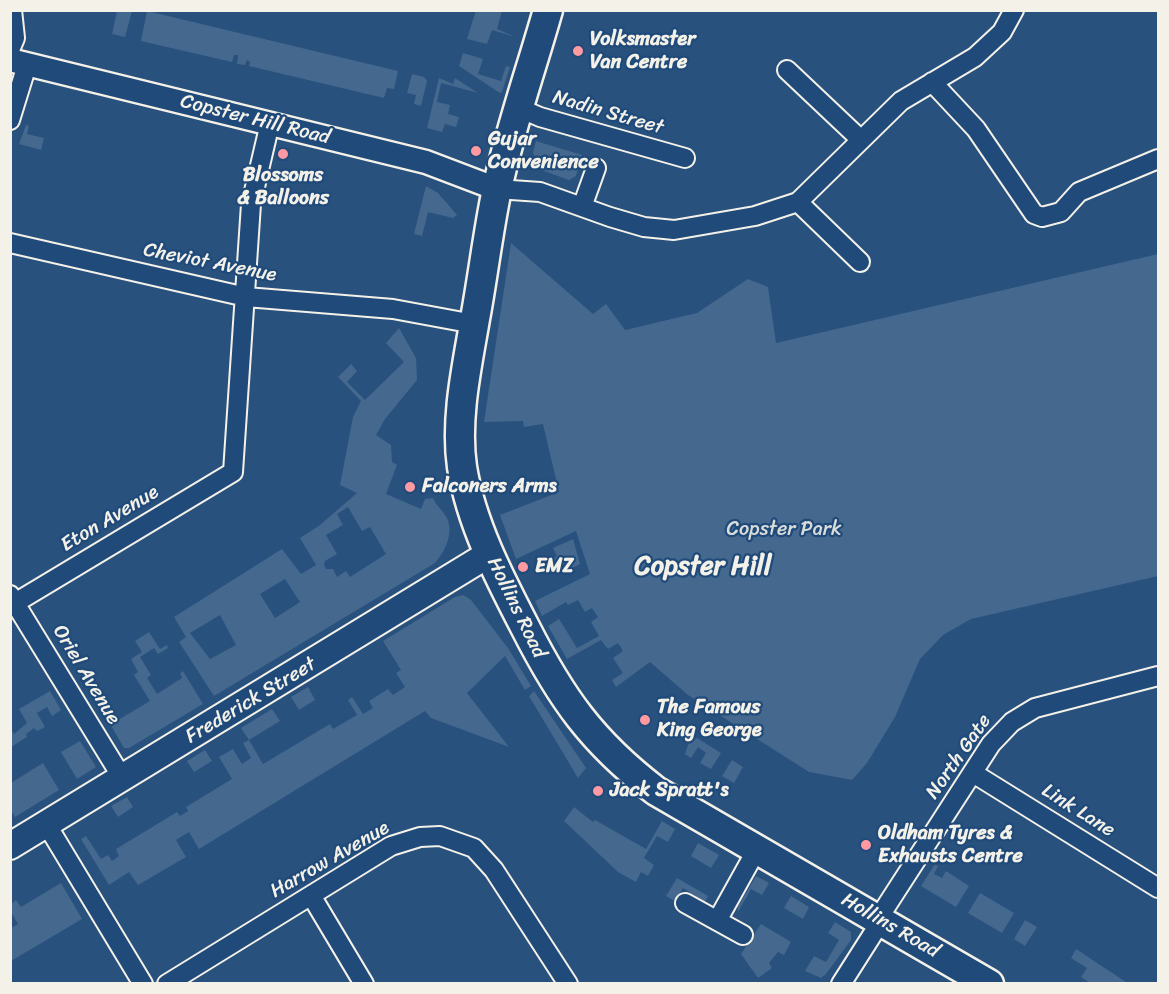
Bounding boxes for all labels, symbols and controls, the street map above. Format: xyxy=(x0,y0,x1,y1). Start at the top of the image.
place label: Volksmaster Van Centre xyxy=(590,28,695,75)
marker: Volksmaster Van Centre xyxy=(571,44,585,58)
street label: Nadin Street xyxy=(550,86,666,140)
street label: Copster Hill Road xyxy=(178,90,332,150)
place label: Gujar Convenience xyxy=(488,128,599,175)
marker: Gujar Convenience xyxy=(469,144,483,158)
marker: Blossoms & Balloons xyxy=(276,147,290,161)
place label: Blossoms & Balloons xyxy=(237,164,329,211)
street label: Cheviot Avenue xyxy=(141,238,279,288)
place label: Falconers Arms xyxy=(422,475,557,499)
street label: Eton Avenue xyxy=(57,480,163,558)
marker: Falconers Arms xyxy=(403,480,417,494)
park label: Copster Park xyxy=(726,518,842,542)
district label: Copster Hill xyxy=(635,551,771,583)
street label: Hollins Road xyxy=(481,554,551,662)
place label: EMZ xyxy=(535,555,574,579)
marker: EMZ xyxy=(516,560,530,574)
street label: Oriel Avenue xyxy=(47,621,125,729)
street label: Frederick Street xyxy=(181,653,321,749)
place label: The Famous King George xyxy=(657,696,762,743)
street label: North Gate xyxy=(921,710,997,804)
marker: The Famous King George xyxy=(638,713,652,727)
place label: Jack Spratt's xyxy=(610,779,729,803)
street label: Link Lane xyxy=(1037,779,1119,843)
marker: Jack Spratt's xyxy=(591,784,605,798)
street label: Harrow Avenue xyxy=(266,816,394,904)
place label: Oldham Tyres & Exhausts Centre xyxy=(878,822,1023,869)
marker: Oldham Tyres & Exhausts Centre xyxy=(859,838,873,852)
street label: Hollins Road xyxy=(837,888,943,964)

